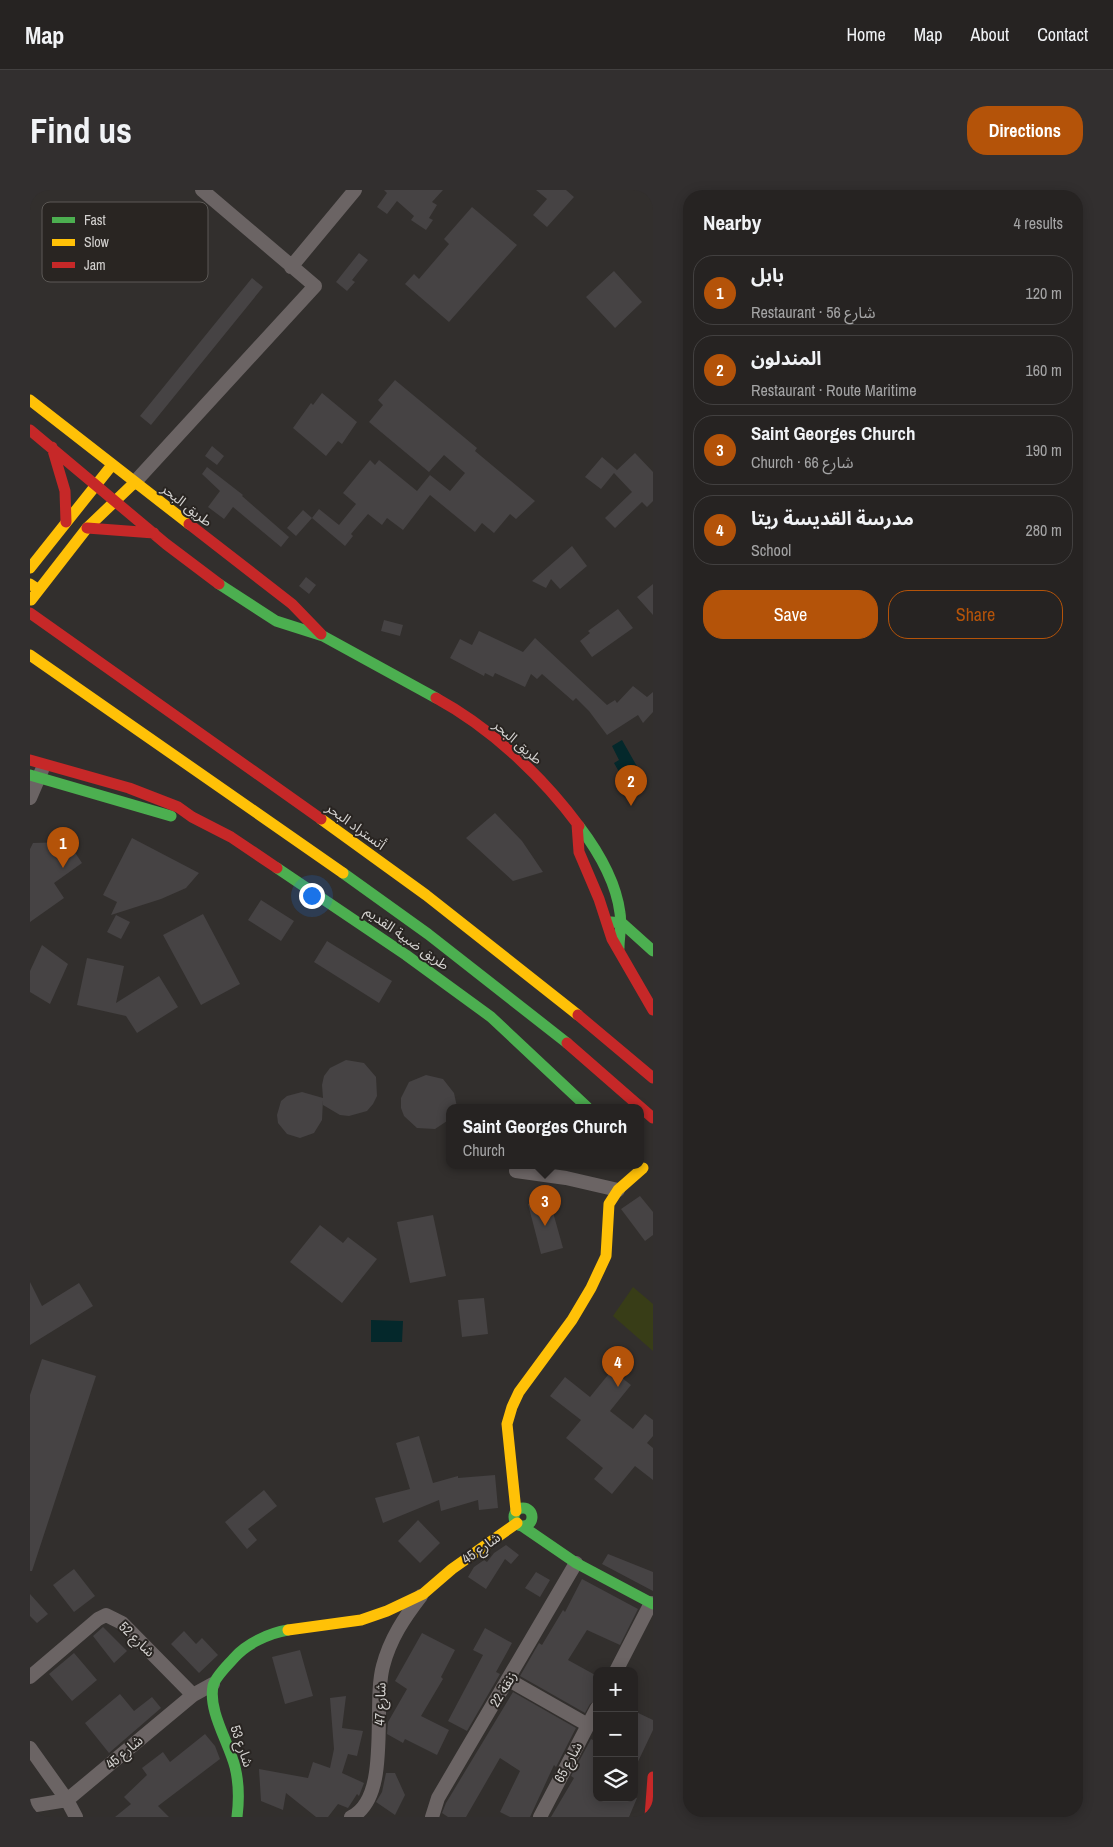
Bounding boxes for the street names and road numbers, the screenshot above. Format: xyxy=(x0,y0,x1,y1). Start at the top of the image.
street label: طريق البحر xyxy=(157,479,216,531)
street label: طريق البحر xyxy=(488,715,546,769)
street label: أتستراد البحر xyxy=(322,798,390,854)
street label: طريق ضبية القديم xyxy=(360,902,453,976)
street label: شارع 45 xyxy=(458,1528,505,1569)
street label: شارع 52 xyxy=(114,1617,159,1662)
street label: زنقة 22 xyxy=(485,1668,521,1710)
street label: شارع 47 xyxy=(370,1682,392,1726)
street label: شارع 53 xyxy=(225,1723,258,1770)
street label: شارع 45 xyxy=(102,1731,148,1774)
street label: شارع 65 xyxy=(550,1739,588,1786)

